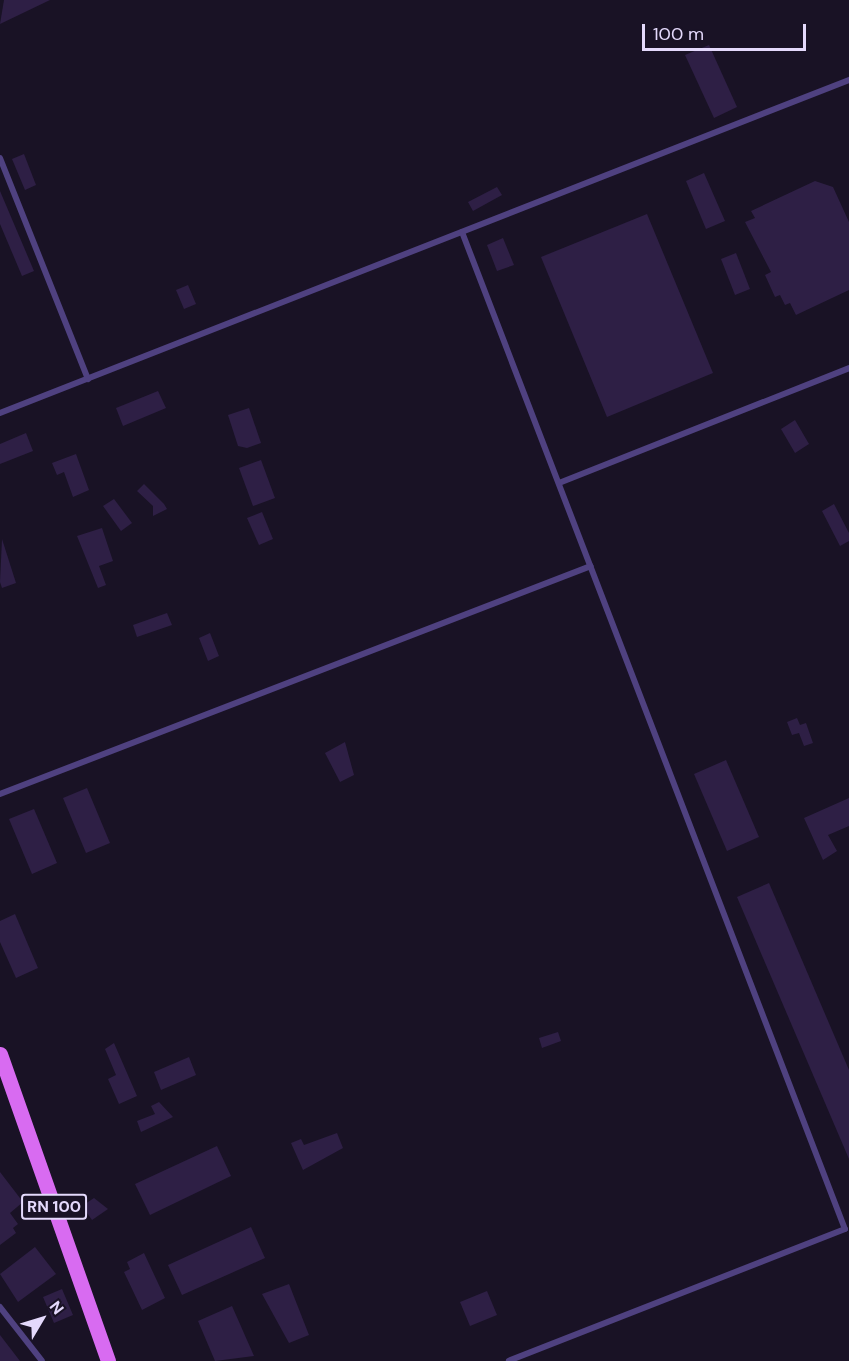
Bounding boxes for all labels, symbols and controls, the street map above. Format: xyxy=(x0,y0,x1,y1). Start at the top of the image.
scale bar xyxy=(645,12,808,50)
text: 100 m xyxy=(653,22,704,46)
road number: RN 100 xyxy=(21,1194,87,1220)
north arrow xyxy=(12,1289,72,1349)
text: N xyxy=(45,1297,68,1319)

